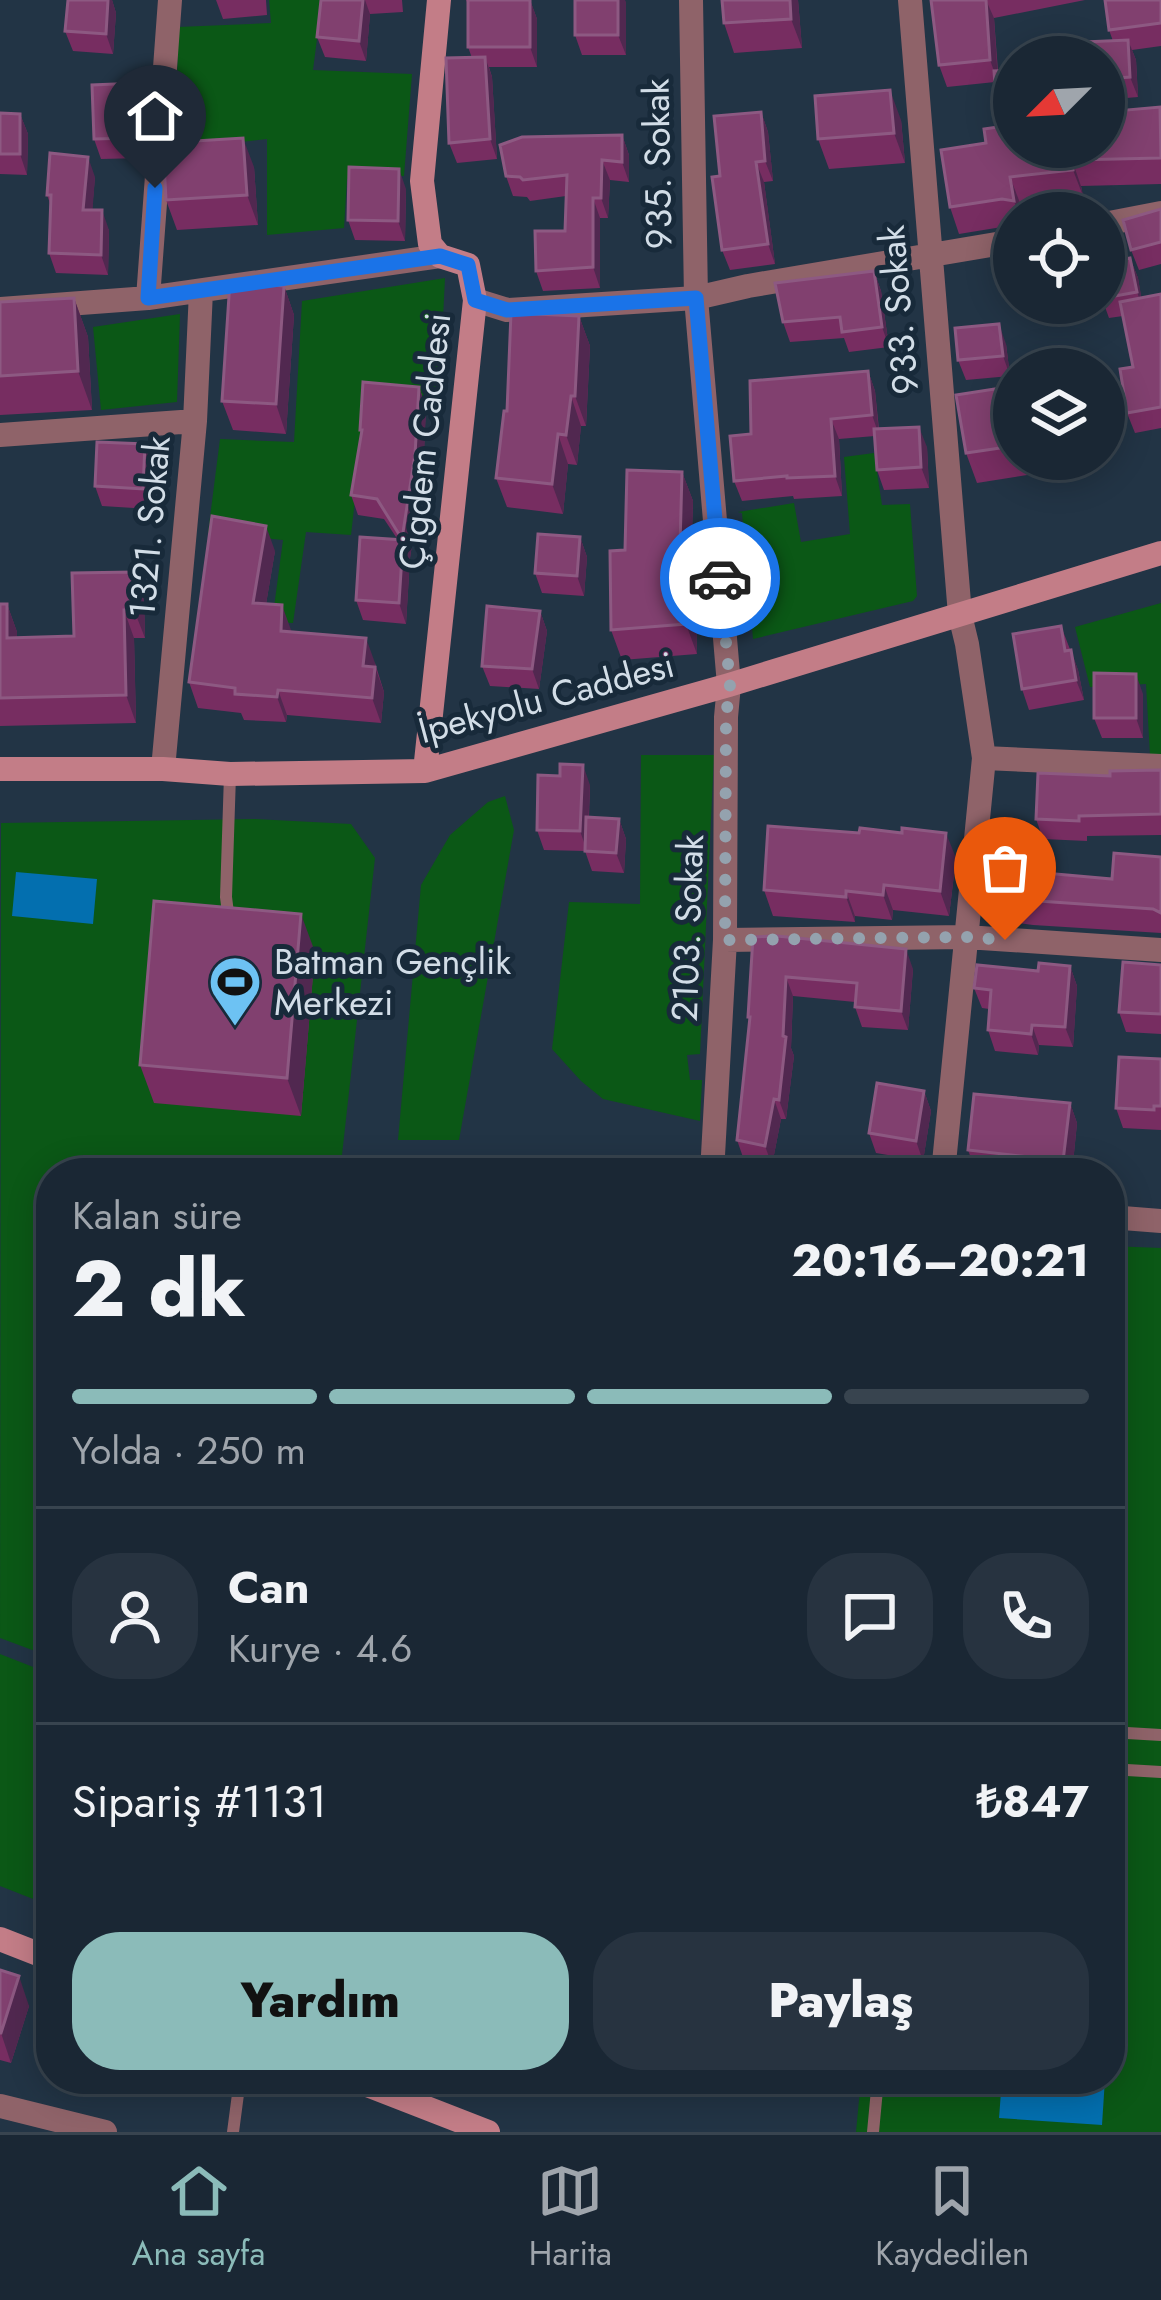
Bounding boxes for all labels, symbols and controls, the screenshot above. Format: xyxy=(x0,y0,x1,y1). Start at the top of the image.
north arrow xyxy=(993,36,1125,168)
map controls xyxy=(993,36,1125,480)
pin xyxy=(104,65,206,188)
street label: 935. Sokak xyxy=(630,78,684,250)
icon: home xyxy=(122,83,188,149)
button: locate xyxy=(993,192,1125,324)
street label: 933. Sokak xyxy=(865,223,931,397)
street label: Çigdem Caddesi xyxy=(385,310,463,572)
button: layers xyxy=(993,348,1125,480)
street label: 1321. Sokak xyxy=(115,434,183,620)
courier xyxy=(660,518,780,638)
icon: car xyxy=(687,545,753,611)
street label: İpekyolu Caddesi xyxy=(412,638,680,756)
pin xyxy=(954,817,1056,940)
street label: 2103. Sokak xyxy=(658,833,716,1023)
icon: bag xyxy=(972,835,1038,901)
place label: Batman Gençlik Merkezi xyxy=(274,935,511,1028)
sports icon: Batman Gençlik Merkezi xyxy=(207,954,263,1028)
text: Kalan süre xyxy=(72,1187,242,1244)
text: 20:16–20:21 xyxy=(791,1228,1089,1293)
text: 2 dk xyxy=(72,1233,246,1345)
text: Yolda · 250 m xyxy=(72,1422,306,1479)
button: person xyxy=(72,1553,198,1679)
button: chat xyxy=(807,1553,933,1679)
button: phone xyxy=(963,1553,1089,1679)
text: Can xyxy=(228,1555,310,1620)
text: Kurye · 4.6 xyxy=(228,1620,413,1677)
text: Sipariş #1131 xyxy=(72,1769,327,1834)
text: ₺847 xyxy=(976,1769,1089,1834)
button: Yardım xyxy=(72,1932,569,2070)
button: Paylaş xyxy=(593,1932,1089,2070)
tab: Ana sayfa xyxy=(132,2158,265,2277)
tab: Harita xyxy=(529,2158,612,2277)
tab: Kaydedilen xyxy=(875,2158,1029,2277)

